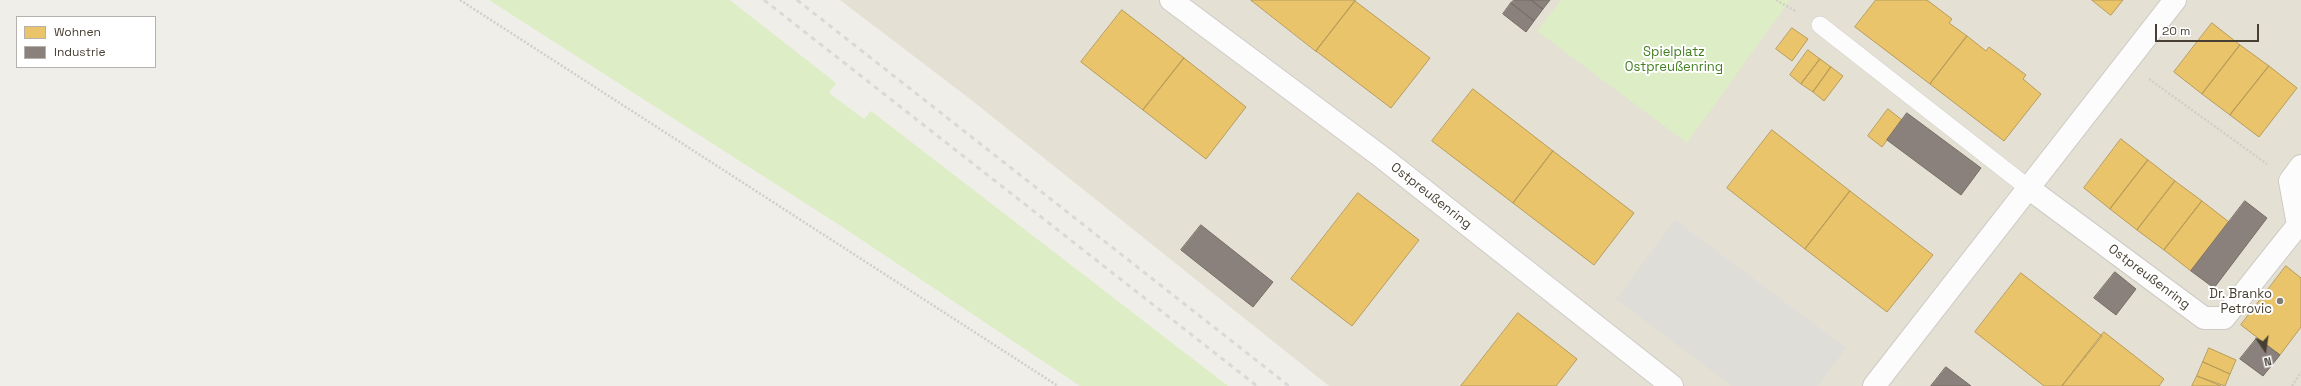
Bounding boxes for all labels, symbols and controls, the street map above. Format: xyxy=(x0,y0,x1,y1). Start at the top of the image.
legend xyxy=(16,16,156,68)
scale bar xyxy=(2157,16,2261,42)
text: 20 m xyxy=(2162,23,2190,39)
text: Wohnen xyxy=(54,24,101,40)
text: Industrie xyxy=(54,44,106,60)
park label: Spielplatz Ostpreußenring xyxy=(1625,44,1723,75)
street label: Ostpreußenring xyxy=(1387,160,1475,232)
street label: Ostpreußenring xyxy=(2105,241,2193,313)
place label: Dr. Branko Petrovic xyxy=(2209,286,2272,317)
marker: Dr. Branko Petrovic xyxy=(2275,296,2285,306)
north arrow xyxy=(2245,330,2285,370)
text: N xyxy=(2263,354,2273,369)

